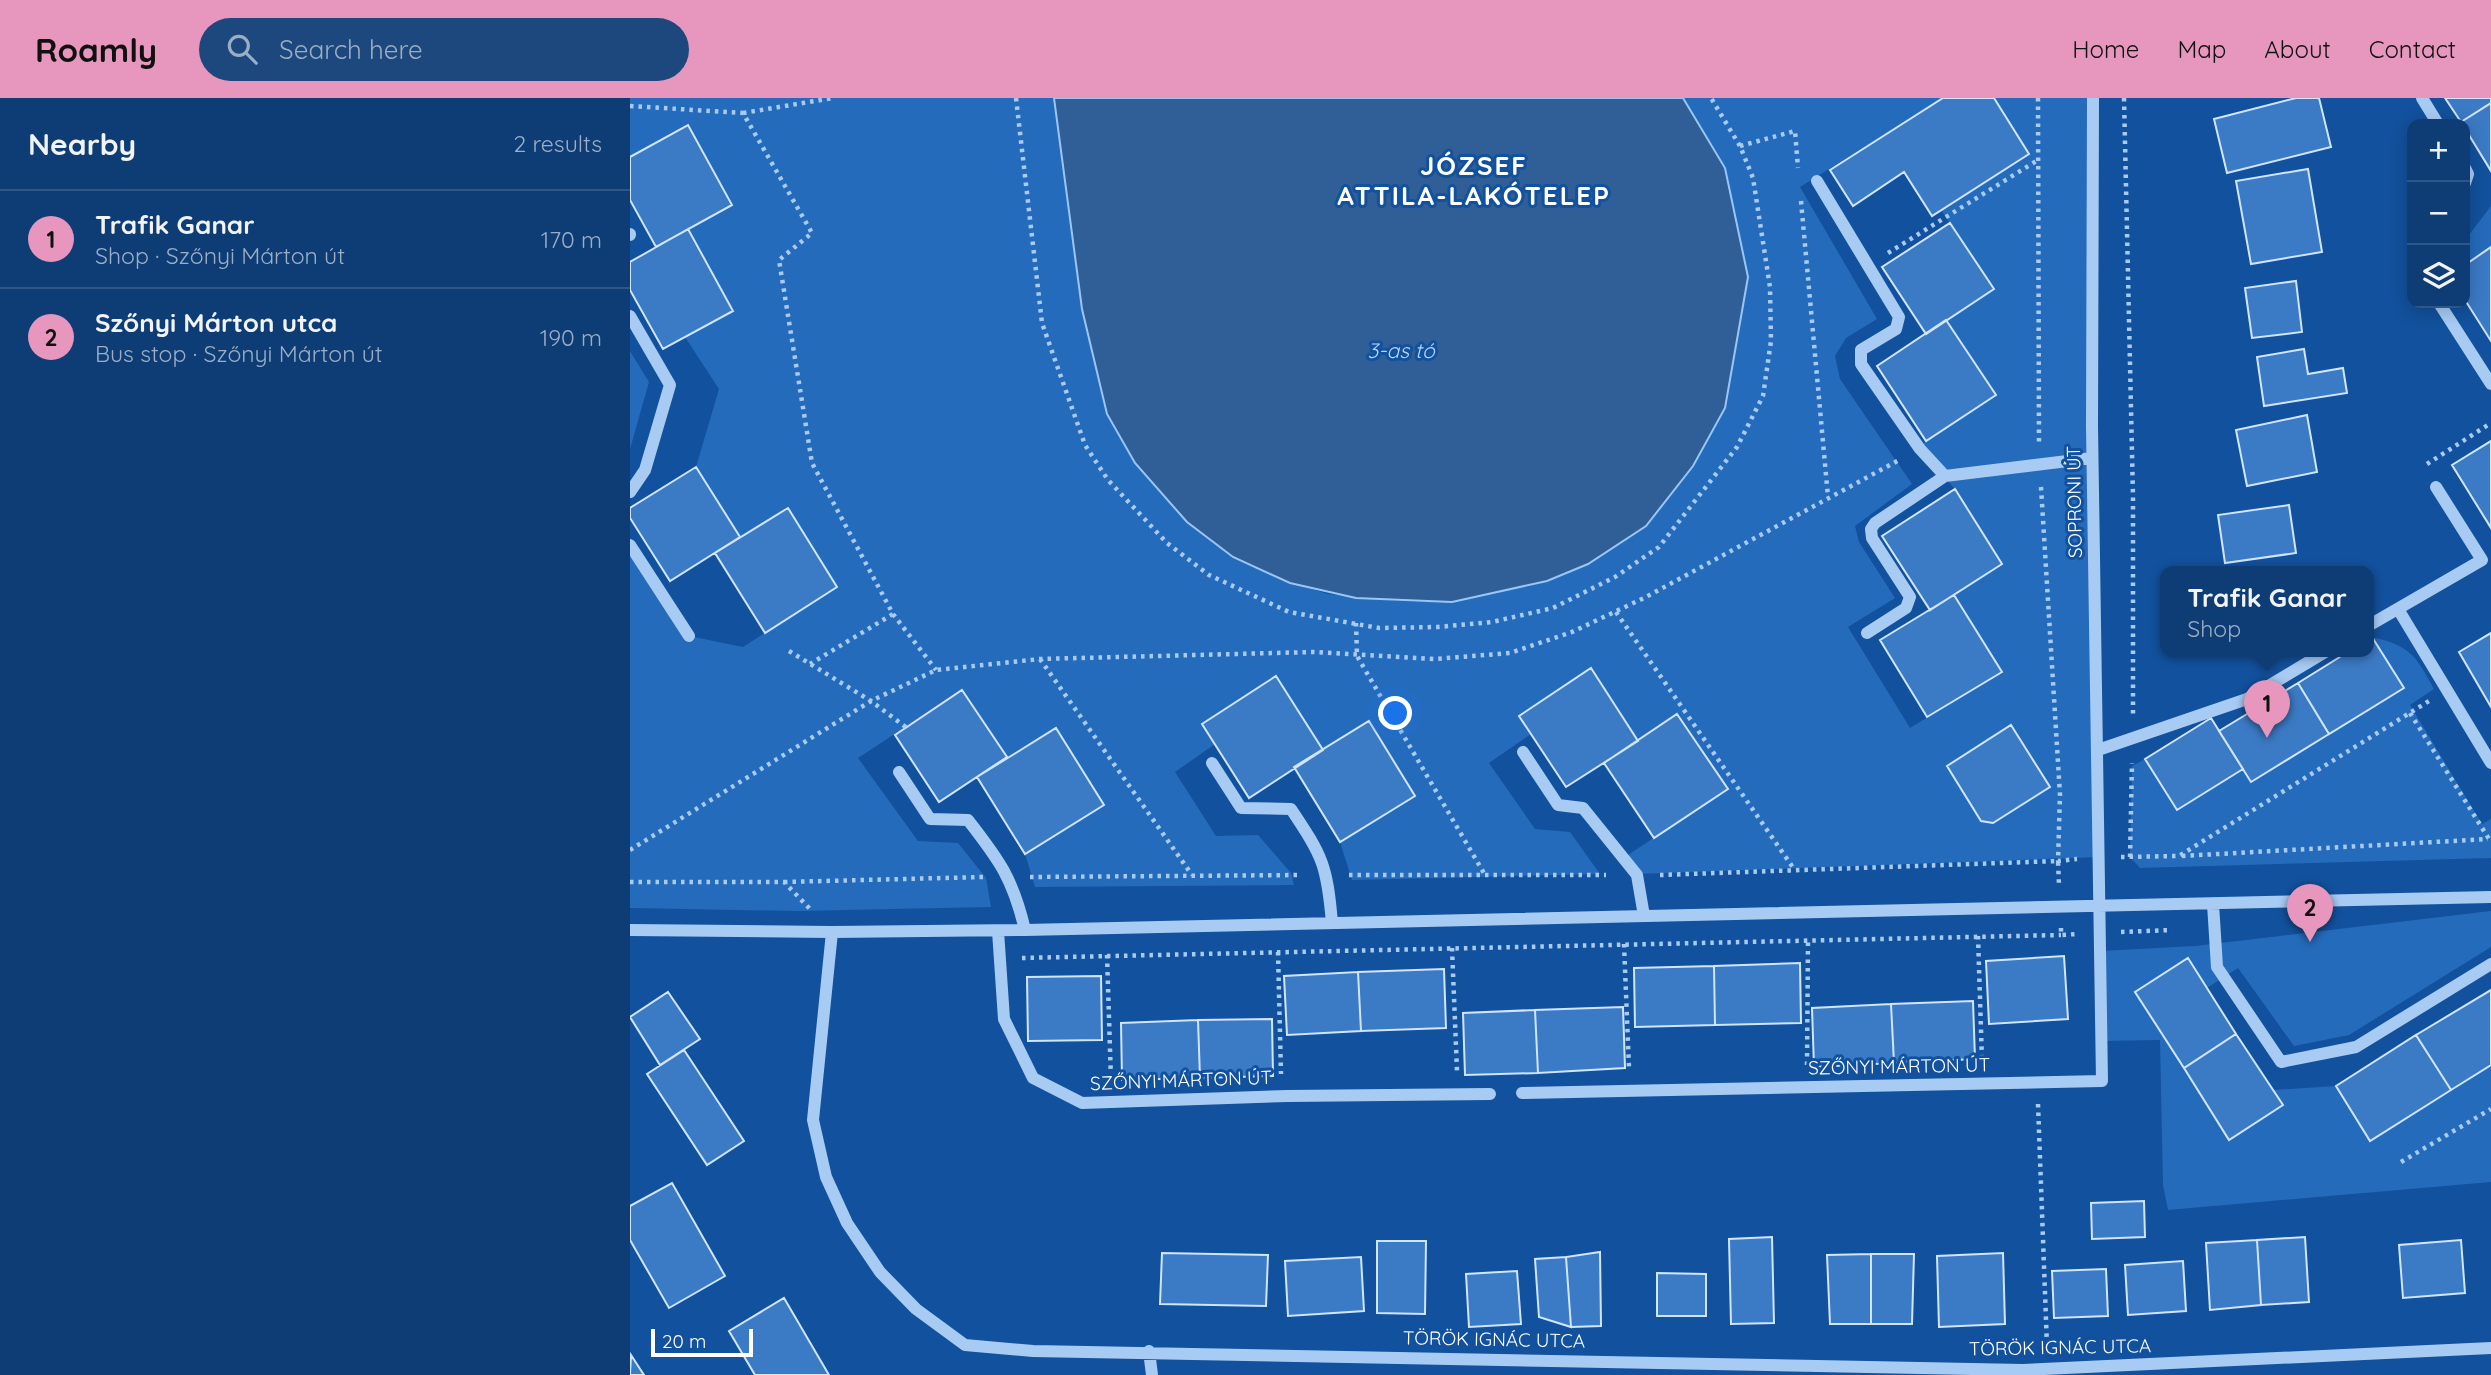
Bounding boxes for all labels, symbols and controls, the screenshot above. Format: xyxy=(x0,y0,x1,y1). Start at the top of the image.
search box xyxy=(199,18,689,81)
text: Roamly xyxy=(35,29,157,70)
icon: search xyxy=(223,30,261,68)
text: Search here xyxy=(279,33,423,66)
text: Home xyxy=(2072,34,2139,64)
text: Map xyxy=(2177,34,2226,64)
text: About xyxy=(2264,34,2331,64)
text: Contact xyxy=(2369,34,2456,64)
map controls xyxy=(2407,119,2470,308)
button: + xyxy=(2407,119,2470,182)
text: Nearby xyxy=(28,125,136,163)
text: 2 results xyxy=(513,129,602,158)
district label: JÓZSEF ATTILA-LAKÓTELEP xyxy=(1337,149,1611,212)
button: − xyxy=(2407,182,2470,245)
text: Trafik Ganar xyxy=(95,208,254,241)
text: 1 xyxy=(47,225,55,254)
text: 170 m xyxy=(541,225,602,254)
text: Shop · Szőnyi Márton út xyxy=(95,241,345,270)
button: layers xyxy=(2407,245,2470,308)
text: Szőnyi Márton utca xyxy=(95,306,337,339)
text: 2 xyxy=(44,323,58,352)
text: 190 m xyxy=(540,323,602,352)
water label: 3-as tó xyxy=(1367,337,1436,363)
text: Bus stop · Szőnyi Márton út xyxy=(95,339,383,368)
street label: SOPRONI ÚT xyxy=(2061,446,2087,558)
popup xyxy=(2160,566,2374,657)
text: Trafik Ganar xyxy=(2187,581,2347,614)
text: Shop xyxy=(2187,614,2241,643)
pin: 1 xyxy=(2244,680,2290,738)
your location xyxy=(1378,696,1412,730)
pin: 2 xyxy=(2287,884,2333,942)
street label: SZŐNYI MÁRTON ÚT xyxy=(1808,1052,1990,1080)
street label: SZŐNYI MÁRTON ÚT xyxy=(1090,1065,1272,1095)
street label: TÖRÖK IGNÁC UTCA xyxy=(1403,1325,1585,1353)
scale bar xyxy=(651,1326,752,1358)
text: 20 m xyxy=(662,1329,706,1353)
street label: TÖRÖK IGNÁC UTCA xyxy=(1969,1333,2151,1361)

